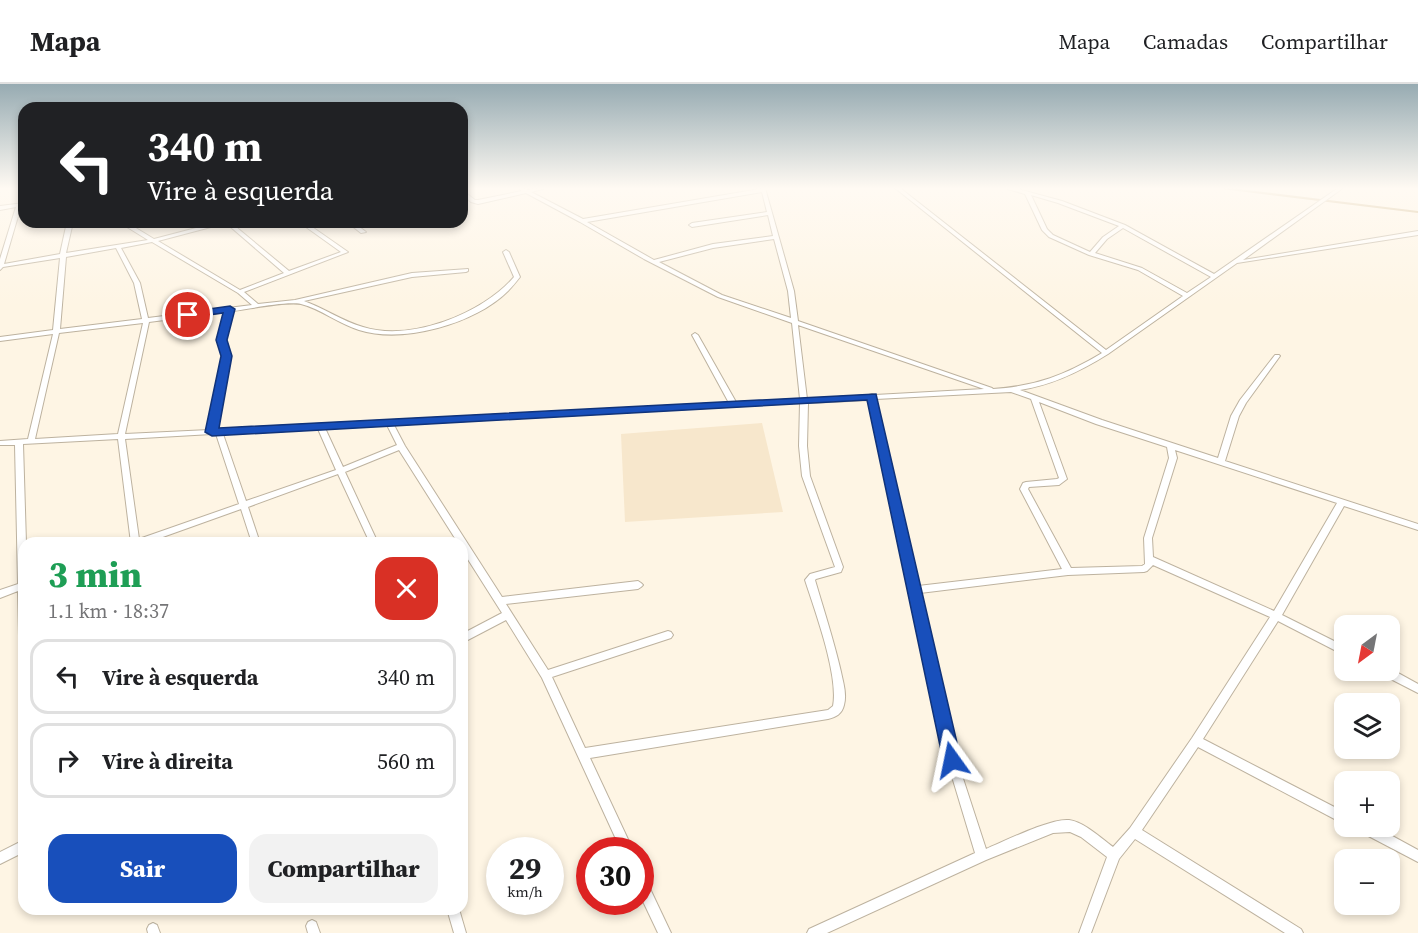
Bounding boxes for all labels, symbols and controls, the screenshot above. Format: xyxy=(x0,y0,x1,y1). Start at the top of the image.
text: Mapa xyxy=(30,22,101,60)
text: Mapa xyxy=(1058,27,1110,56)
text: Camadas xyxy=(1143,27,1228,56)
text: Compartilhar xyxy=(1261,27,1388,56)
text: 340 m xyxy=(147,117,262,175)
icon: left xyxy=(48,126,126,204)
text: Vire à esquerda xyxy=(147,172,333,209)
pin xyxy=(162,289,213,340)
icon: arrive xyxy=(171,298,204,331)
text: 3 min xyxy=(48,550,142,599)
button: close xyxy=(375,557,438,620)
text: 1.1 km · 18:37 xyxy=(48,597,169,625)
north arrow xyxy=(1334,615,1400,681)
map controls xyxy=(1334,615,1400,915)
icon: left xyxy=(51,660,84,693)
text: Vire à esquerda xyxy=(102,662,258,692)
text: 340 m xyxy=(377,662,435,692)
button: layers xyxy=(1334,693,1400,759)
position arrow xyxy=(920,728,984,792)
icon: right xyxy=(51,744,84,777)
text: Vire à direita xyxy=(102,746,233,776)
text: 560 m xyxy=(377,746,435,776)
button: + xyxy=(1334,771,1400,837)
button: Sair xyxy=(48,834,237,903)
button: Compartilhar xyxy=(249,834,438,903)
speed limit sign: 30 xyxy=(576,837,654,915)
text: 29 xyxy=(509,848,541,889)
button: − xyxy=(1334,849,1400,915)
text: km/h xyxy=(507,881,543,902)

